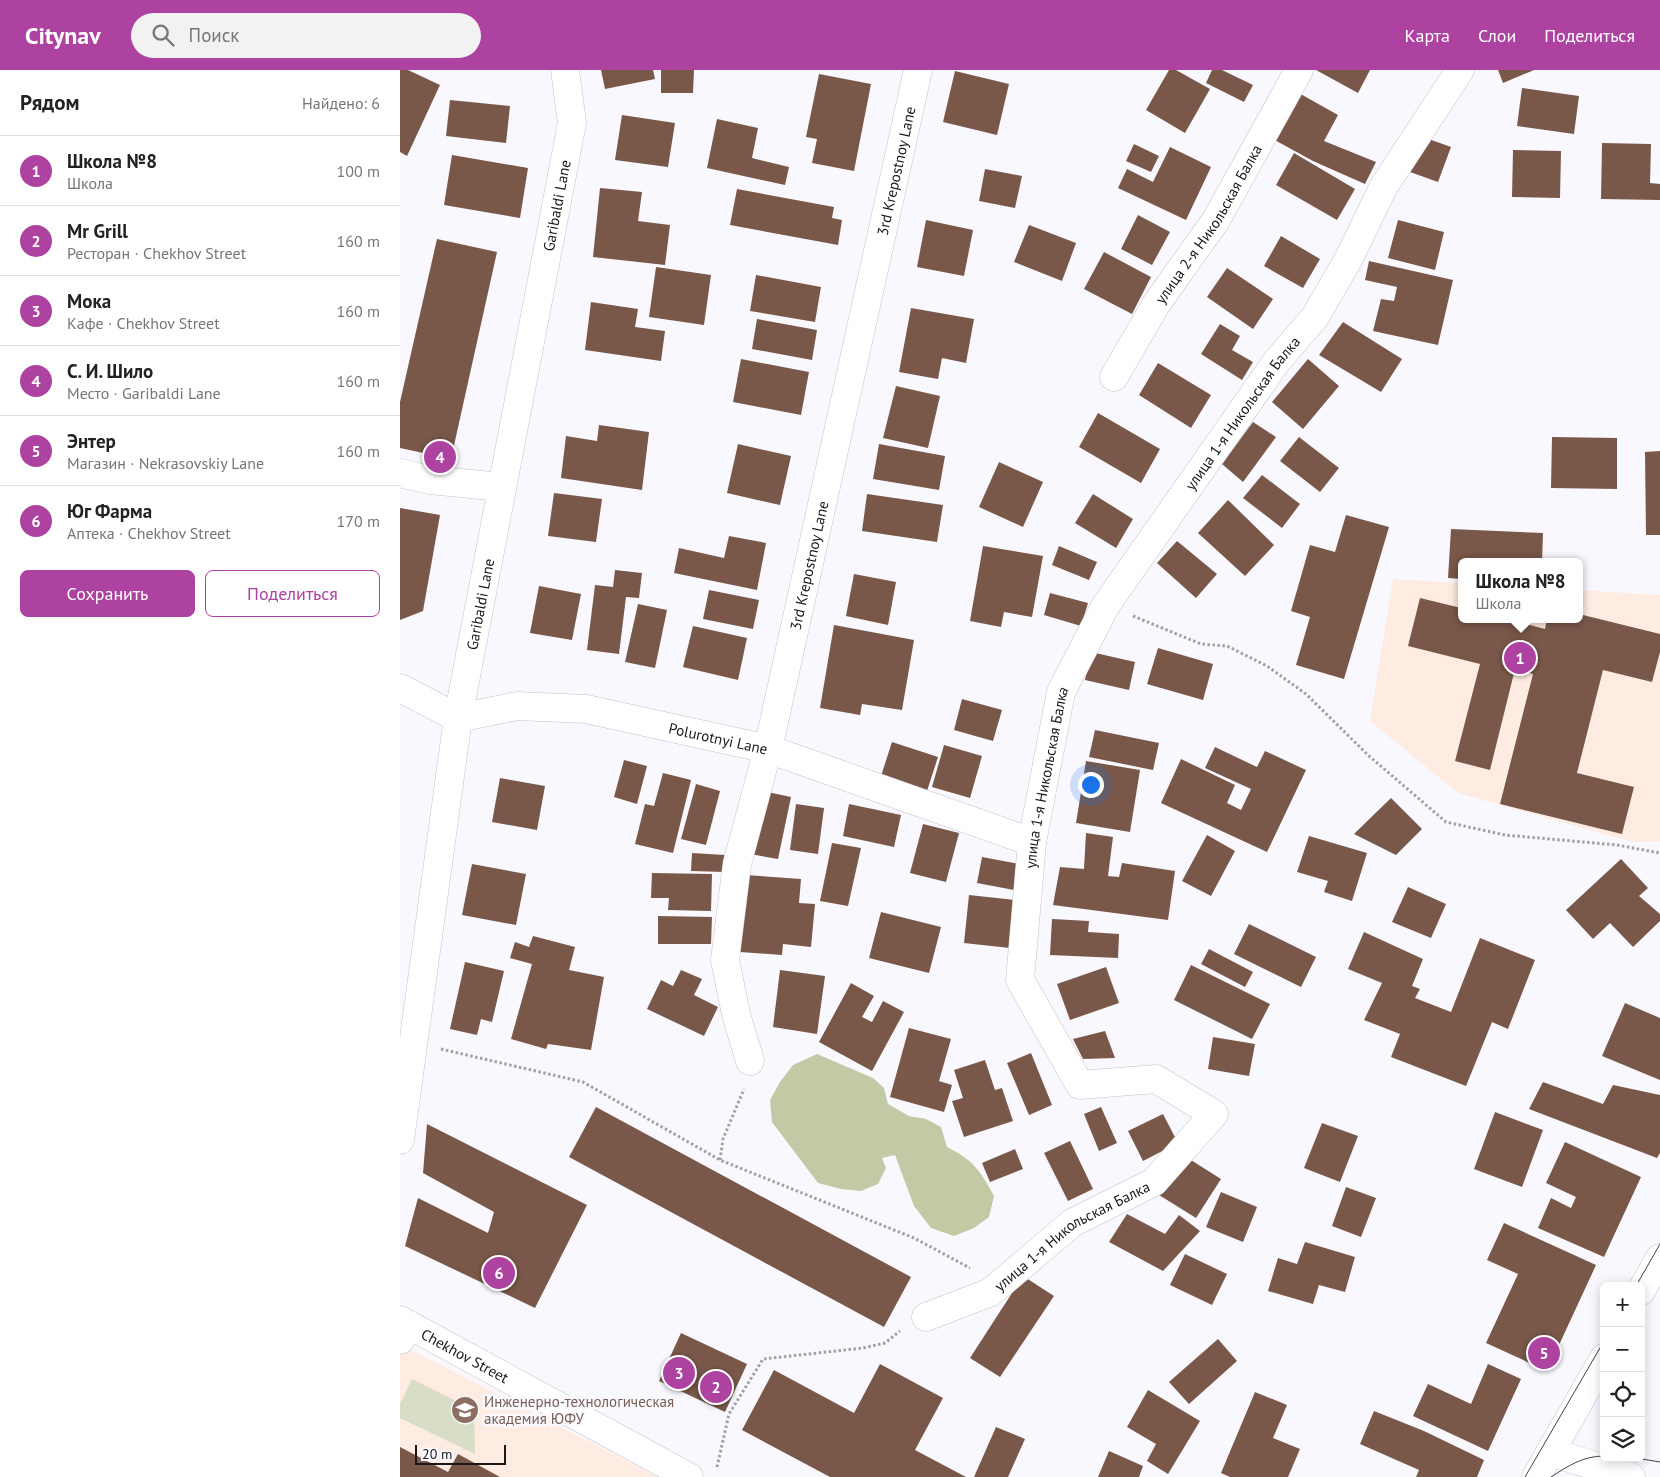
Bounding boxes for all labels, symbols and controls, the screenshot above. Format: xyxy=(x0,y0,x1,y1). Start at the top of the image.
search box xyxy=(131,13,481,58)
text: Citynav xyxy=(25,20,101,51)
icon: search xyxy=(149,21,177,49)
text: Поиск xyxy=(189,23,239,47)
text: Карта xyxy=(1405,24,1450,47)
text: Слои xyxy=(1478,24,1516,47)
text: Поделиться xyxy=(1544,24,1635,47)
text: Рядом xyxy=(20,89,79,116)
text: Найдено: 6 xyxy=(302,93,380,113)
street label: 3rd Krepostnoy Lane xyxy=(872,105,919,237)
street label: улица 2-я Никольская Балка xyxy=(1150,141,1266,307)
text: Школа №8 xyxy=(67,149,157,173)
street label: Garibaldi Lane xyxy=(538,158,574,253)
text: 1 xyxy=(31,161,41,181)
text: 100 m xyxy=(337,161,380,181)
text: Школа xyxy=(67,173,113,193)
text: Mr Grill xyxy=(67,219,128,243)
text: 2 xyxy=(31,231,41,251)
text: 160 m xyxy=(337,231,380,251)
text: Ресторан · Chekhov Street xyxy=(67,243,246,263)
text: Мока xyxy=(67,289,111,313)
text: 3 xyxy=(31,301,41,321)
text: 160 m xyxy=(337,301,380,321)
text: Кафе · Chekhov Street xyxy=(67,313,220,333)
street label: улица 1-я Никольская Балка xyxy=(1180,332,1304,493)
text: С. И. Шило xyxy=(67,359,153,383)
text: 4 xyxy=(31,371,41,391)
text: 160 m xyxy=(337,371,380,391)
text: Место · Garibaldi Lane xyxy=(67,383,221,403)
text: Энтер xyxy=(67,429,116,453)
pin: 4 xyxy=(424,438,456,476)
text: 5 xyxy=(31,441,41,461)
text: 160 m xyxy=(337,441,380,461)
text: Магазин · Nekrasovskiy Lane xyxy=(67,453,264,473)
text: Юг Фарма xyxy=(67,499,152,523)
street label: 3rd Krepostnoy Lane xyxy=(785,499,832,632)
text: 6 xyxy=(31,511,41,531)
text: 170 m xyxy=(337,511,380,531)
text: Аптека · Chekhov Street xyxy=(67,523,231,543)
street label: Garibaldi Lane xyxy=(462,557,498,651)
popup xyxy=(1458,558,1583,623)
text: Школа №8 xyxy=(1476,569,1565,593)
button: Сохранить xyxy=(20,570,195,617)
button: Поделиться xyxy=(205,570,380,617)
text: Школа xyxy=(1476,593,1522,613)
pin: 1 xyxy=(1504,639,1536,677)
street label: улица 1-я Никольская Балка xyxy=(1020,682,1072,869)
street label: Polurotnyi Lane xyxy=(667,718,769,758)
your location xyxy=(1078,772,1104,798)
street label: улица 1-я Никольская Балка xyxy=(990,1176,1153,1295)
pin: 6 xyxy=(483,1254,515,1292)
map controls xyxy=(1600,1282,1645,1462)
button: + xyxy=(1600,1282,1645,1327)
street label: Chekhov Street xyxy=(418,1324,512,1387)
button: − xyxy=(1600,1327,1645,1372)
pin: 5 xyxy=(1528,1334,1560,1372)
pin: 3 xyxy=(663,1354,695,1392)
pin: 2 xyxy=(700,1368,732,1406)
button: locate xyxy=(1600,1372,1645,1417)
place label: Инженерно-технологическая академия ЮФУ xyxy=(484,1392,674,1428)
school or university icon: Инженерно-технологическая академия ЮФУ xyxy=(450,1395,480,1425)
button: layers xyxy=(1600,1417,1645,1462)
scale bar xyxy=(415,1442,506,1465)
text: 20 m xyxy=(422,1445,452,1463)

